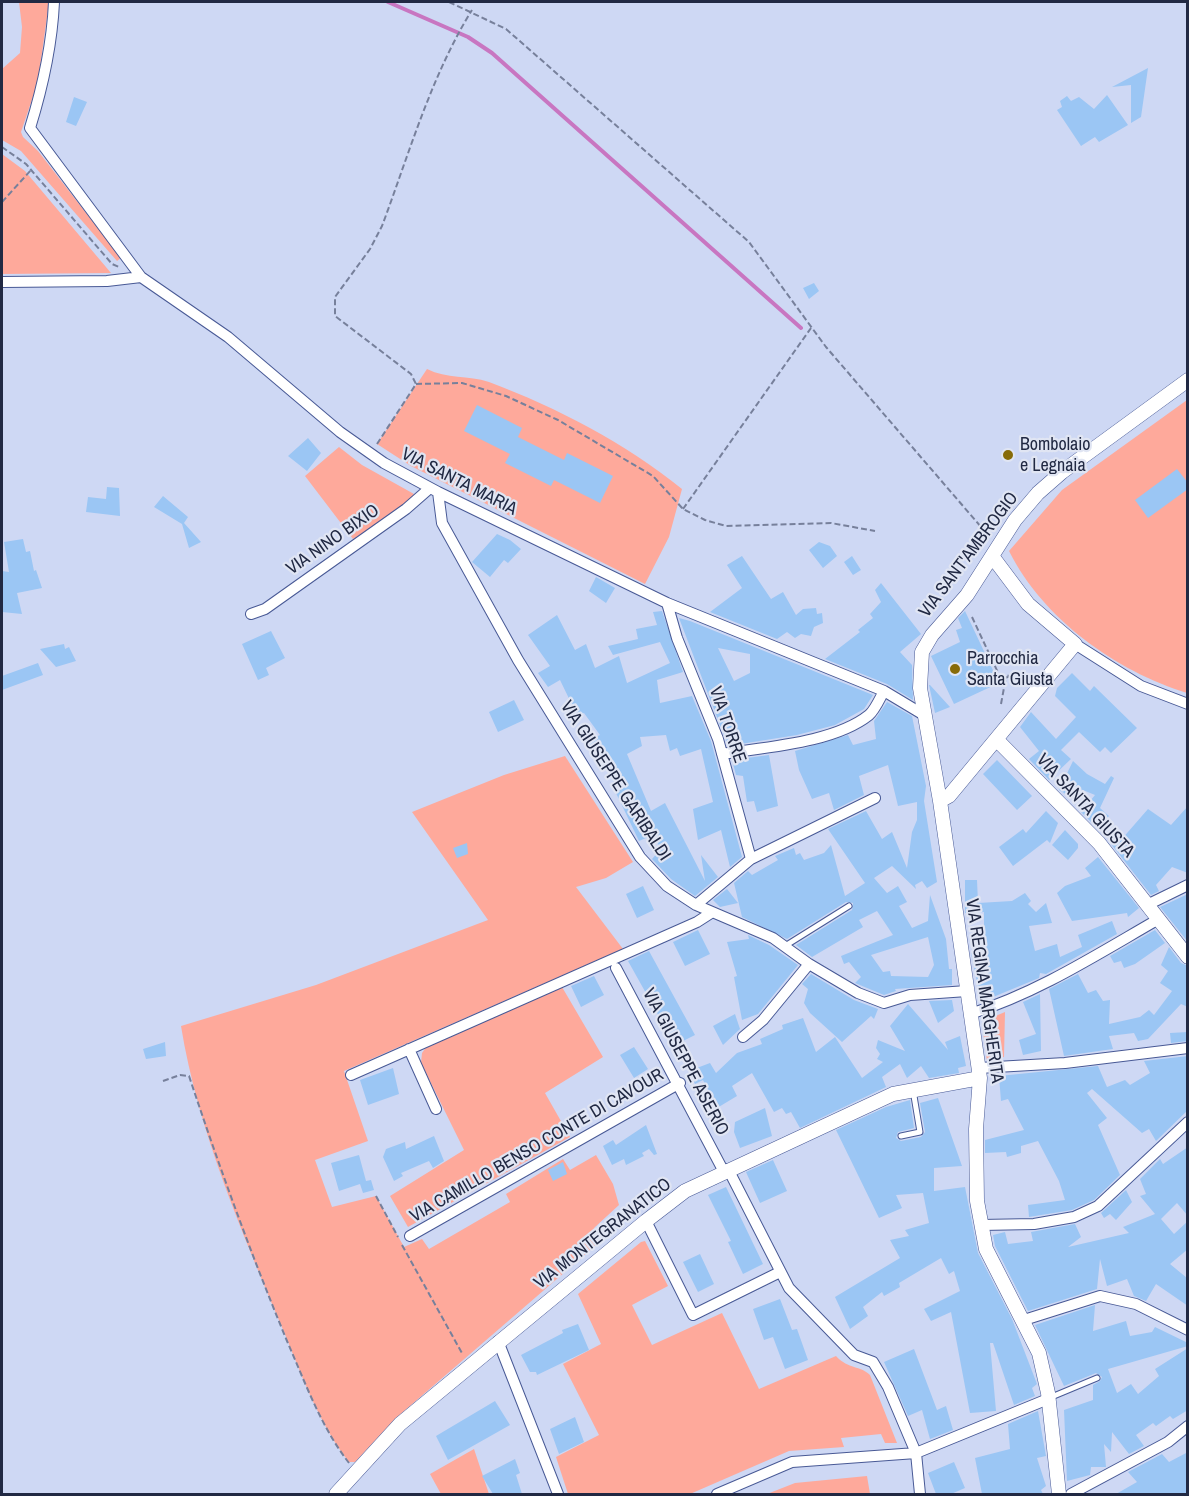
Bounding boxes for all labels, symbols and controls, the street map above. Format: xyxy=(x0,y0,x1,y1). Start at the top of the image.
place label: Bombolaio e Legnaia xyxy=(1020,434,1091,476)
street label: VIA SANTA MARIA xyxy=(398,444,520,520)
marker: Bombolaio e Legnaia xyxy=(1001,448,1015,462)
street label: VIA SANT'AMBROGIO xyxy=(915,488,1023,622)
street label: VIA NINO BIXIO xyxy=(282,500,384,580)
place label: Parrocchia Santa Giusta xyxy=(967,648,1053,690)
marker: Parrocchia Santa Giusta xyxy=(948,662,962,676)
street label: VIA TORRE xyxy=(704,684,750,766)
street label: VIA GIUSEPPE GARIBALDI xyxy=(555,697,675,865)
street label: VIA SANTA GIUSTA xyxy=(1031,750,1139,862)
street label: VIA REGINA MARGHERITA xyxy=(960,897,1008,1085)
street label: VIA GIUSEPPE ASERIO xyxy=(637,985,733,1139)
street label: VIA CAMILLO BENSO CONTE DI CAVOUR xyxy=(406,1064,668,1228)
street label: VIA MONTEGRANATICO xyxy=(530,1174,676,1294)

